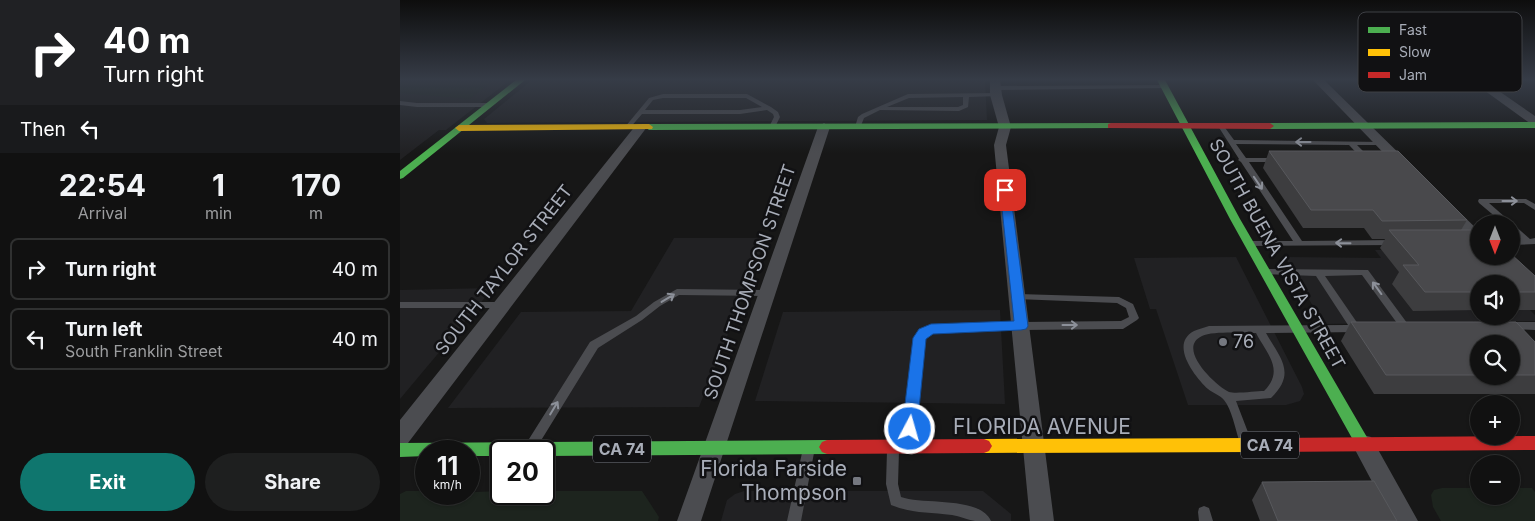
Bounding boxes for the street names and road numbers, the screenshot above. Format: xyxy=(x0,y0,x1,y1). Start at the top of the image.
street label: SOUTH BUENA VISTA STREET xyxy=(1205,135,1350,373)
street label: SOUTH THOMPSON STREET xyxy=(699,162,800,402)
street label: SOUTH TAYLOR STREET xyxy=(431,180,577,359)
street label: FLORIDA AVENUE xyxy=(953,414,1131,439)
road number: CA 74 xyxy=(1241,432,1299,458)
road number: CA 74 xyxy=(593,436,651,462)

